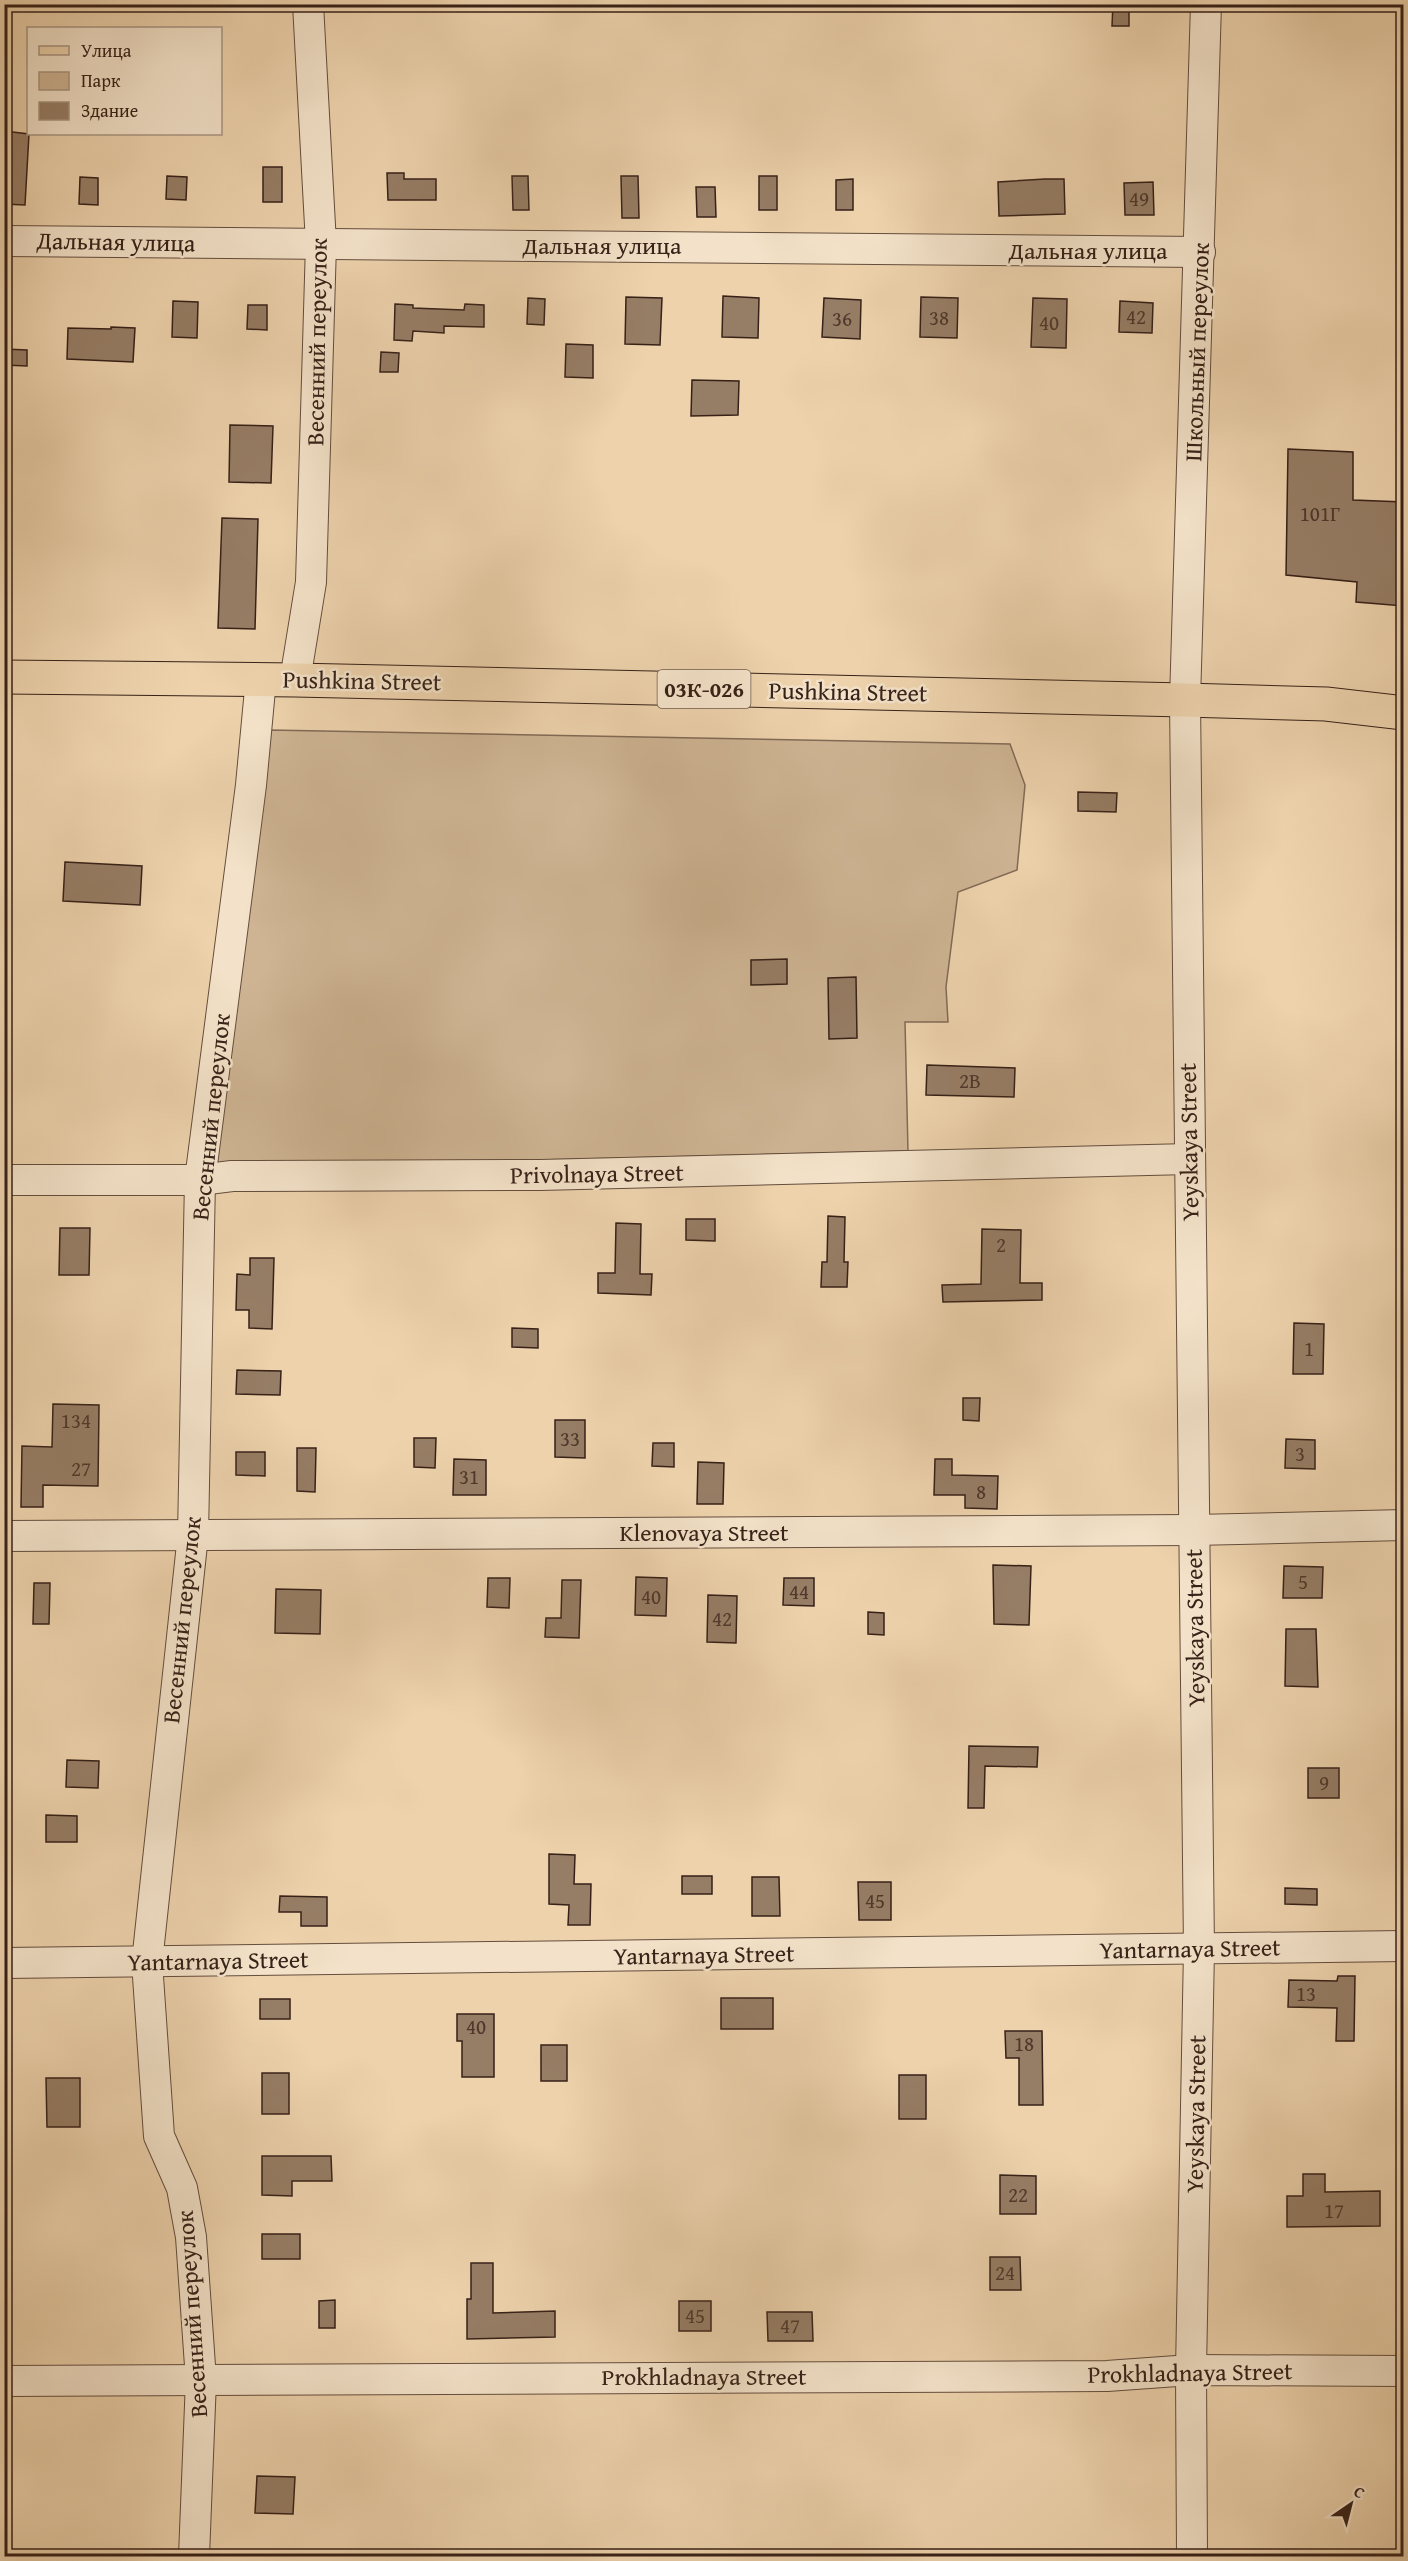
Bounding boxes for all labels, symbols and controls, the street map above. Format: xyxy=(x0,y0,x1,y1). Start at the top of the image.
legend xyxy=(27,27,222,135)
text: Улица xyxy=(81,37,132,64)
text: Парк xyxy=(81,67,121,94)
text: Здание xyxy=(81,97,138,124)
house number: 49 xyxy=(1129,183,1149,214)
street label: Дальная улица xyxy=(35,223,196,260)
street label: Дальная улица xyxy=(522,228,682,263)
street label: Дальная улица xyxy=(1008,233,1168,268)
street label: Весенний переулок xyxy=(297,237,336,446)
street label: Школьный переулок xyxy=(1175,242,1218,462)
house number: 42 xyxy=(1126,301,1146,332)
house number: 38 xyxy=(929,302,949,333)
house number: 36 xyxy=(832,303,852,334)
house number: 40 xyxy=(1039,307,1059,338)
house number: 101Г xyxy=(1300,498,1340,529)
street label: Pushkina Street xyxy=(282,662,442,699)
road number: 03К-026 xyxy=(658,670,750,708)
street label: Pushkina Street xyxy=(768,673,928,710)
street label: Весенний переулок xyxy=(182,1011,239,1222)
street label: Yeyskaya Street xyxy=(1170,1062,1207,1221)
house number: 2В xyxy=(959,1065,981,1096)
street label: Privolnaya Street xyxy=(510,1154,685,1193)
house number: 2 xyxy=(996,1229,1006,1260)
house number: 1 xyxy=(1304,1333,1314,1364)
house number: 134 xyxy=(61,1405,91,1436)
house number: 33 xyxy=(560,1423,580,1454)
house number: 3 xyxy=(1295,1438,1305,1469)
house number: 27 xyxy=(71,1453,91,1484)
house number: 31 xyxy=(459,1461,479,1492)
house number: 8 xyxy=(976,1476,986,1507)
street label: Весенний переулок xyxy=(153,1514,210,1725)
street label: Klenovaya Street xyxy=(619,1515,789,1550)
street label: Yeyskaya Street xyxy=(1176,1548,1213,1707)
house number: 5 xyxy=(1298,1566,1308,1597)
house number: 44 xyxy=(789,1576,809,1607)
house number: 40 xyxy=(641,1581,661,1612)
house number: 42 xyxy=(712,1603,732,1634)
house number: 9 xyxy=(1319,1767,1329,1798)
house number: 45 xyxy=(865,1885,885,1916)
street label: Yantarnaya Street xyxy=(1099,1929,1281,1968)
street label: Yantarnaya Street xyxy=(613,1935,795,1974)
street label: Yantarnaya Street xyxy=(127,1941,309,1980)
house number: 13 xyxy=(1296,1978,1316,2009)
house number: 40 xyxy=(466,2011,486,2042)
house number: 18 xyxy=(1014,2028,1034,2059)
street label: Yeyskaya Street xyxy=(1177,2034,1214,2193)
house number: 22 xyxy=(1008,2179,1028,2210)
house number: 17 xyxy=(1324,2195,1344,2226)
street label: Весенний переулок xyxy=(167,2209,216,2419)
house number: 24 xyxy=(995,2257,1015,2288)
house number: 45 xyxy=(685,2300,705,2331)
house number: 47 xyxy=(780,2310,800,2341)
street label: Prokhladnaya Street xyxy=(1087,2353,1293,2392)
street label: Prokhladnaya Street xyxy=(602,2359,807,2394)
north arrow xyxy=(1321,2474,1381,2534)
text: С xyxy=(1349,2479,1370,2504)

